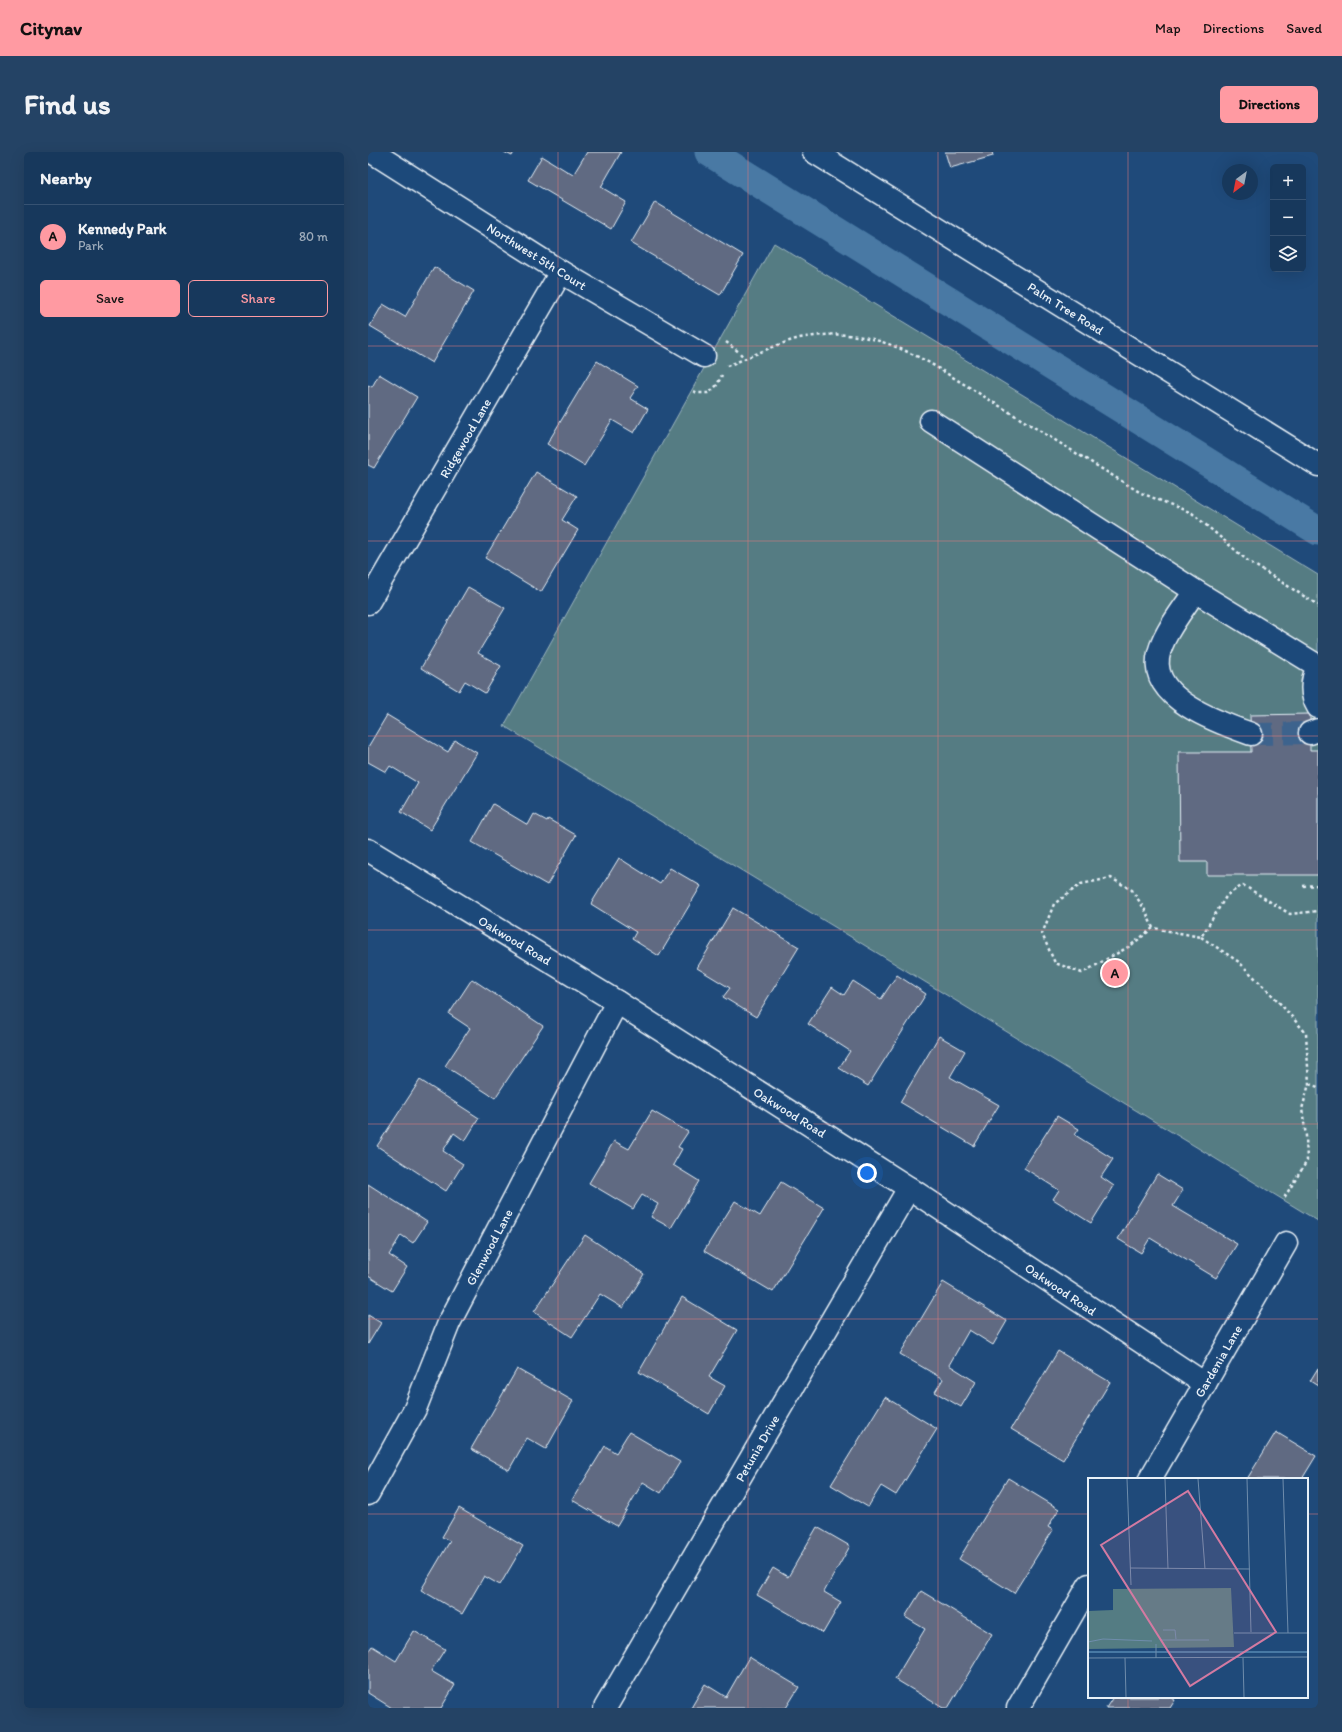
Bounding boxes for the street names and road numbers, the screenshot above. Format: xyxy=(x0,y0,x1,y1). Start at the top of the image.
street label: Northwest 5th Court xyxy=(484,220,589,293)
street label: Palm Tree Road xyxy=(1025,279,1107,338)
street label: Ridgewood Lane xyxy=(437,396,494,481)
street label: Oakwood Road xyxy=(475,913,554,968)
street label: Oakwood Road xyxy=(751,1084,829,1141)
street label: Glenwood Lane xyxy=(463,1206,516,1288)
street label: Oakwood Road xyxy=(1022,1260,1099,1319)
street label: Gardenia Lane xyxy=(1192,1322,1245,1400)
street label: Petunia Drive xyxy=(732,1412,783,1484)

